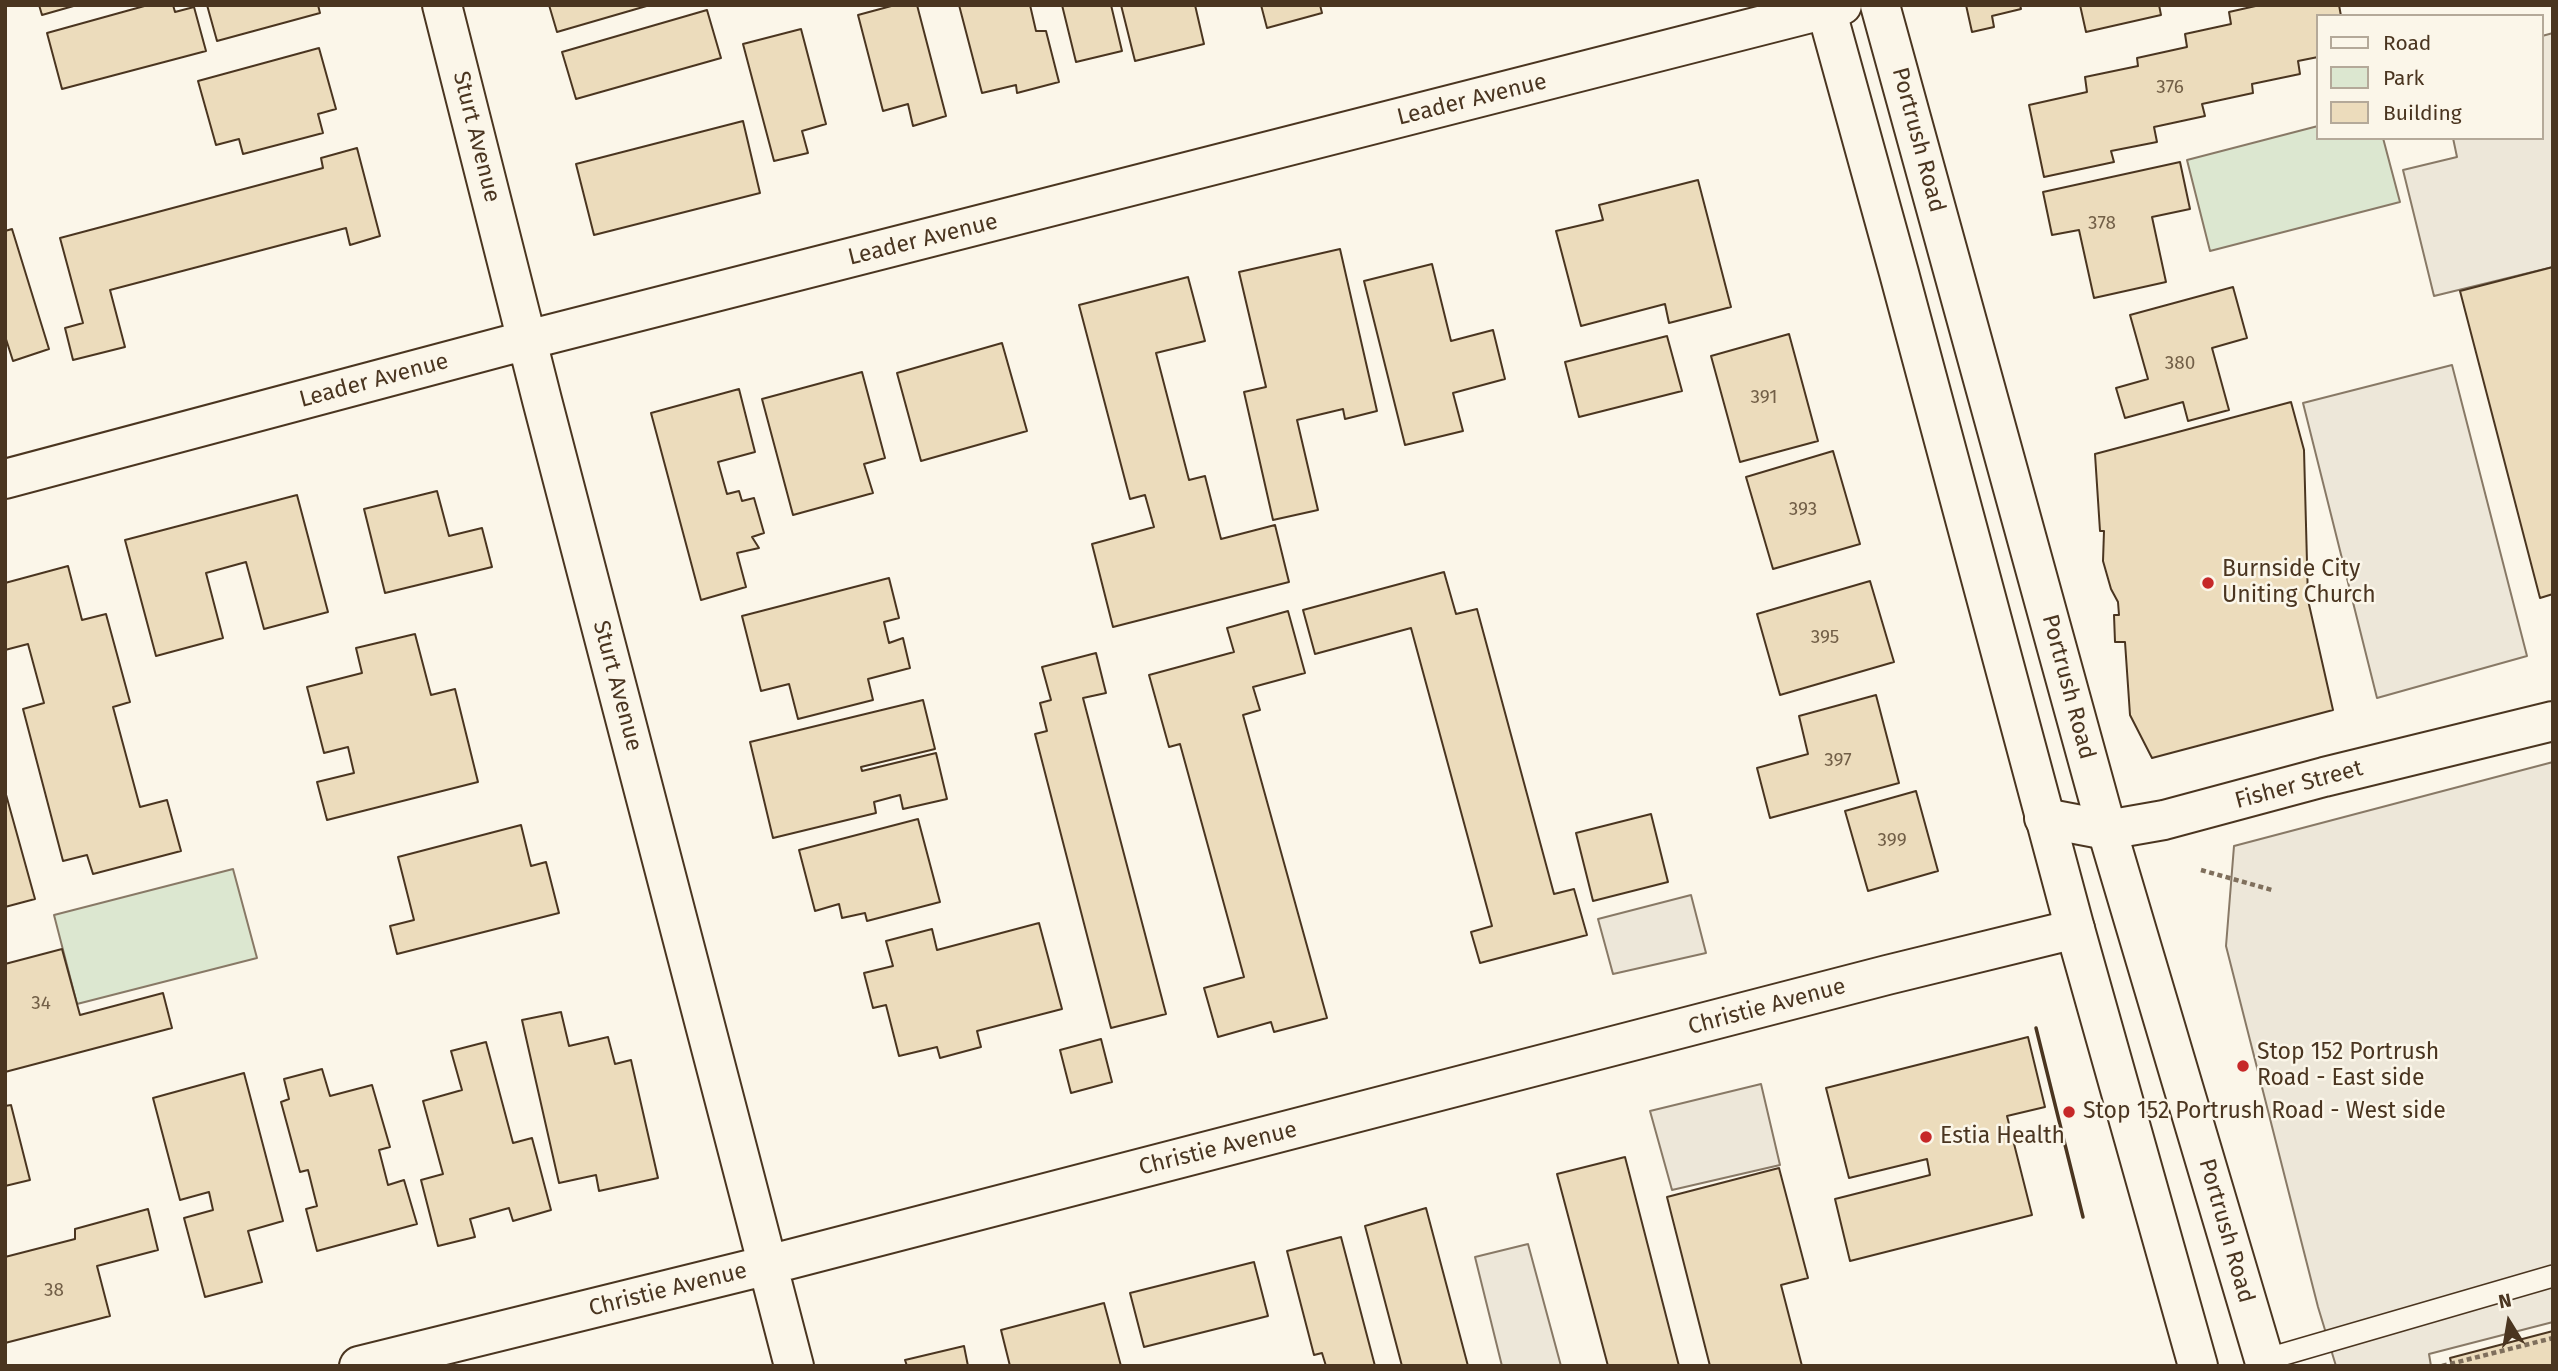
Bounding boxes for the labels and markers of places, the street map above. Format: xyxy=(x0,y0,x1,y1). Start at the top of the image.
place label: Burnside City Uniting Church xyxy=(2222,556,2376,610)
marker: Burnside City Uniting Church xyxy=(2200,575,2216,591)
place label: Stop 152 Portrush Road - East side xyxy=(2257,1039,2439,1093)
marker: Stop 152 Portrush Road - East side xyxy=(2235,1058,2251,1074)
place label: Stop 152 Portrush Road - West side xyxy=(2083,1098,2446,1126)
marker: Stop 152 Portrush Road - West side xyxy=(2061,1104,2077,1120)
place label: Estia Health xyxy=(1940,1123,2065,1151)
marker: Estia Health xyxy=(1918,1129,1934,1145)

